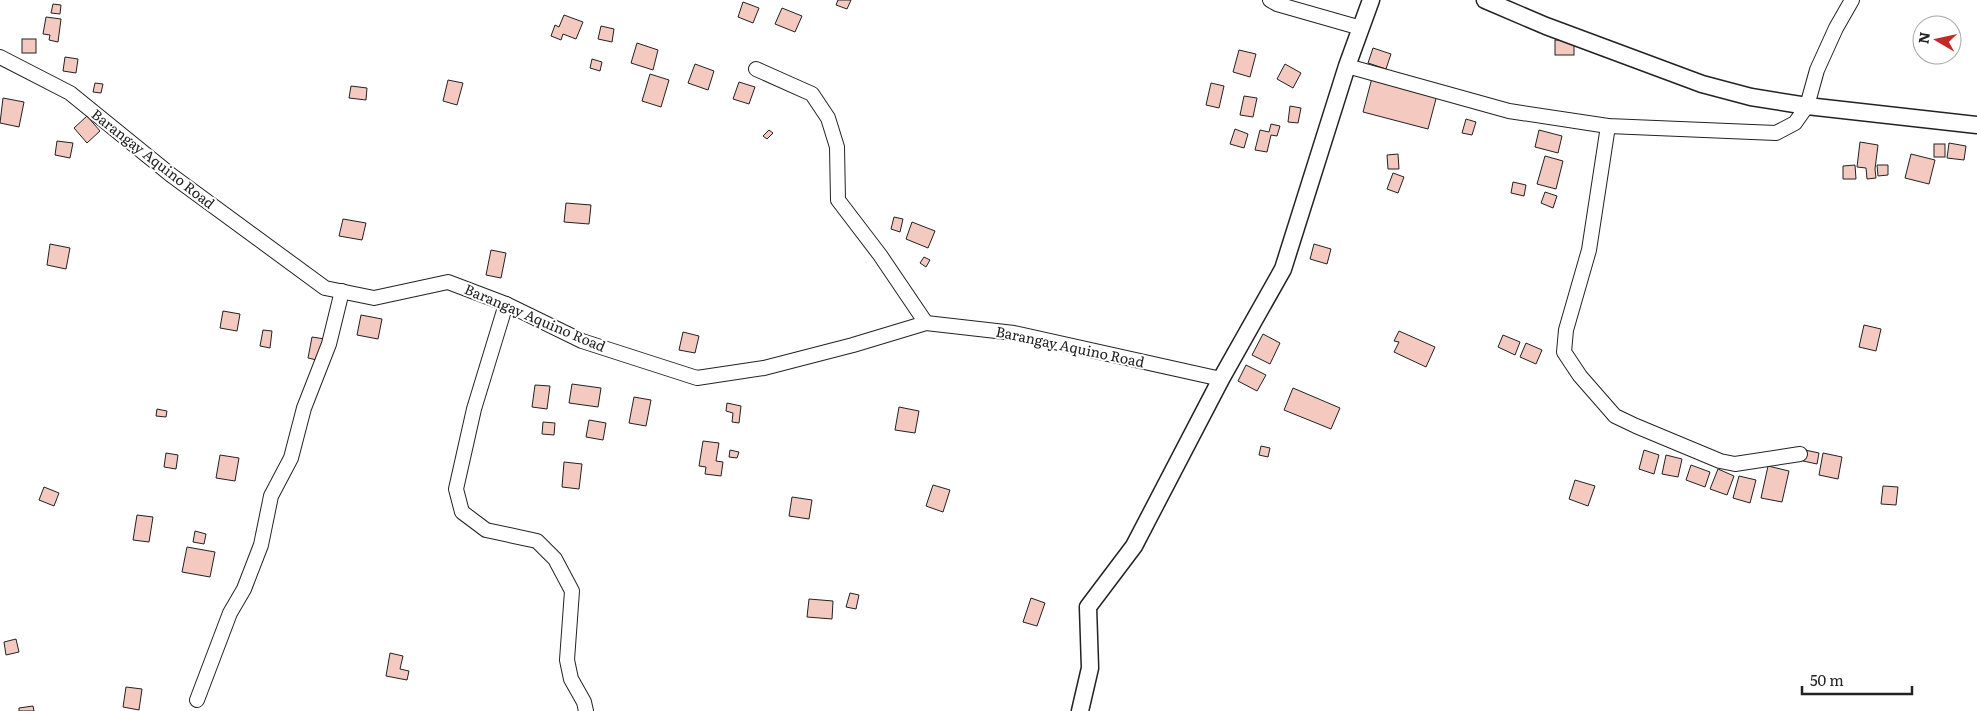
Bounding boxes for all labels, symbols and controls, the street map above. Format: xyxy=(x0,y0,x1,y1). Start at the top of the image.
north arrow xyxy=(1912,15,1962,65)
text: N xyxy=(1912,30,1934,45)
street label: Barangay Aquino Road xyxy=(88,104,220,213)
street label: Barangay Aquino Road xyxy=(462,278,609,356)
street label: Barangay Aquino Road xyxy=(994,320,1147,372)
scale bar xyxy=(1802,664,1912,696)
text: 50 m xyxy=(1810,668,1844,691)

